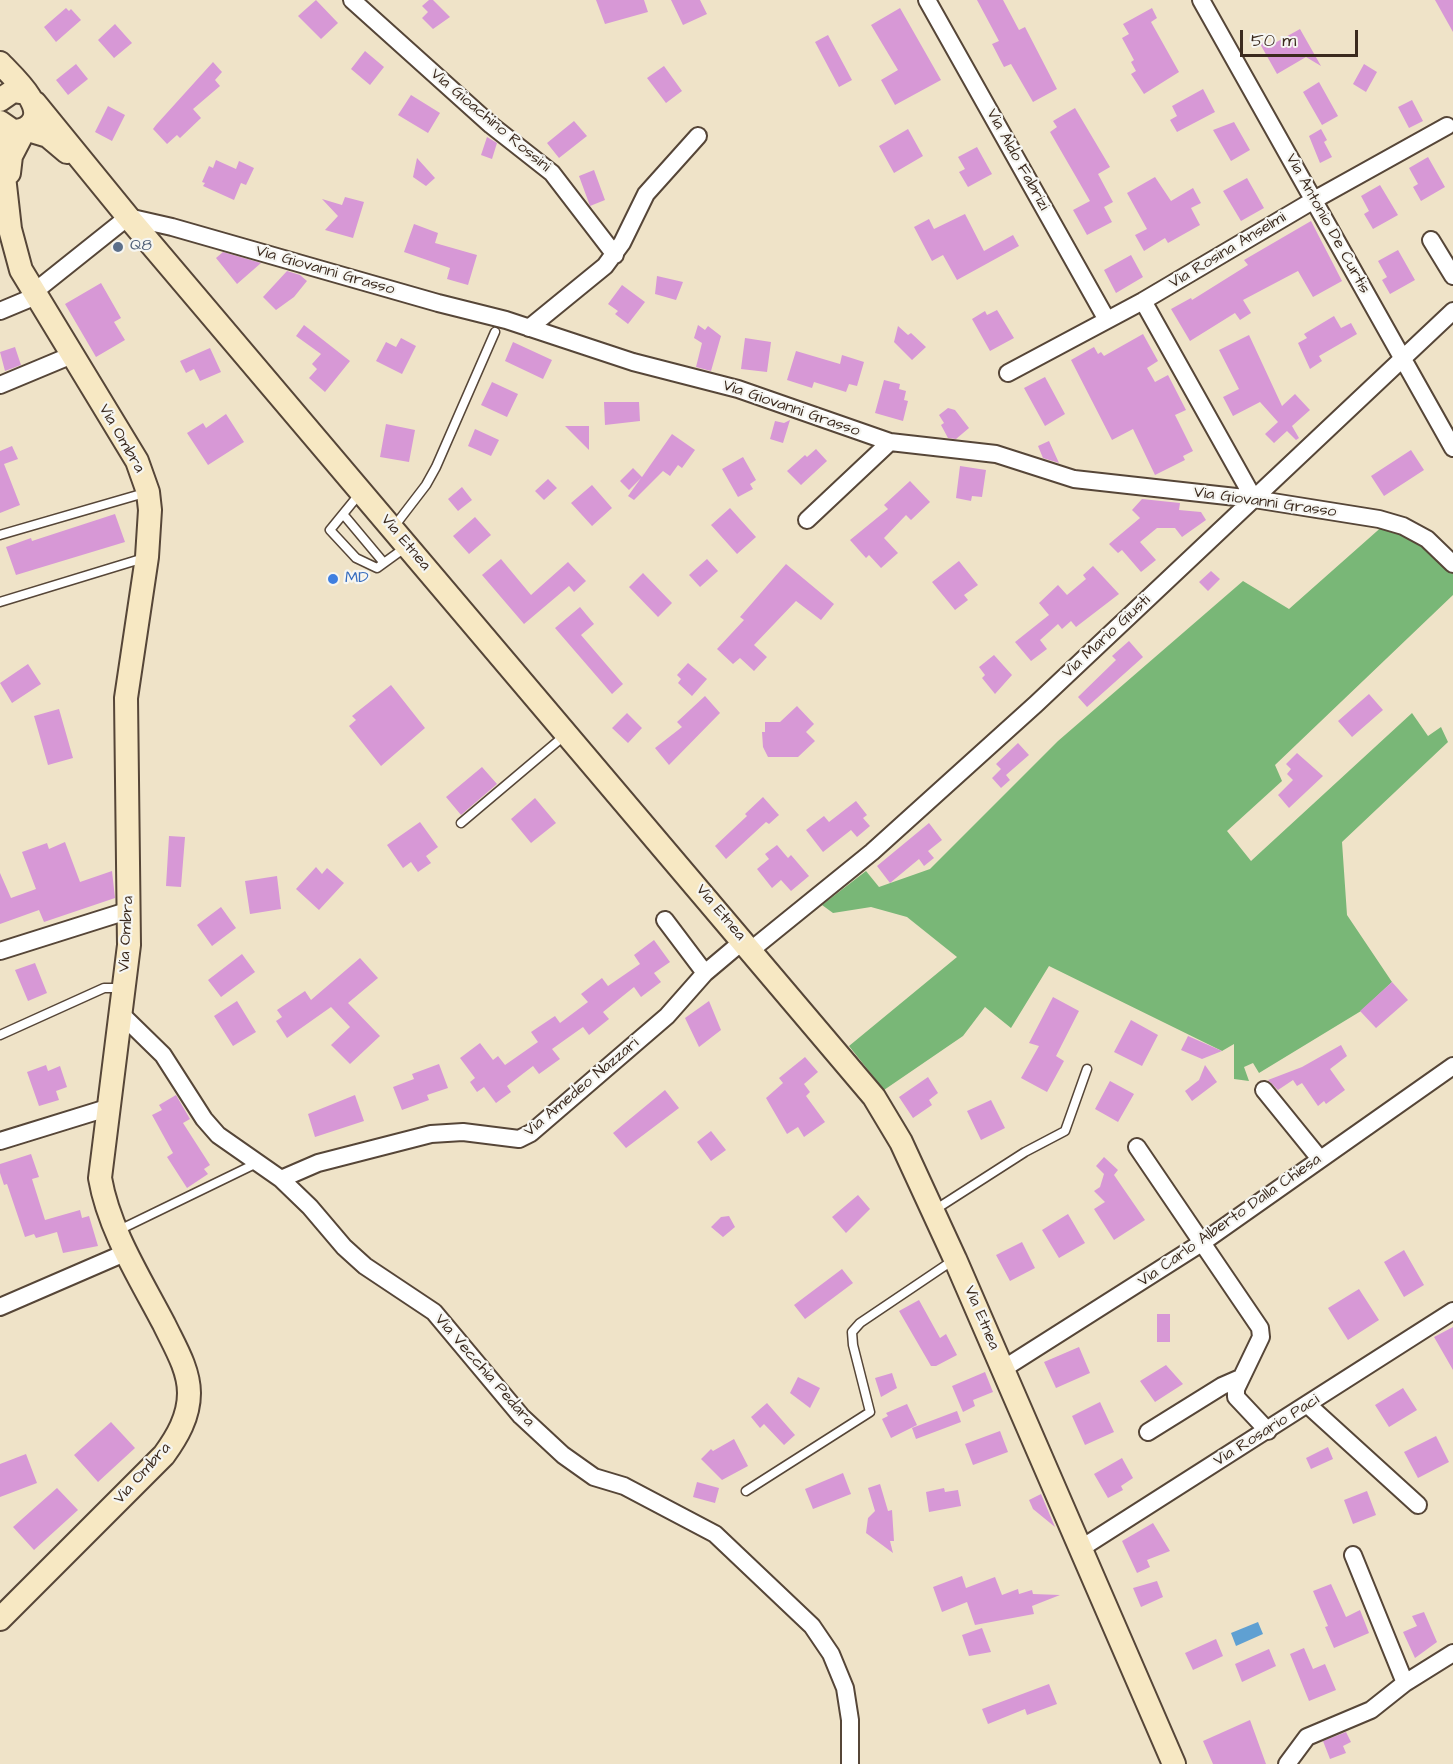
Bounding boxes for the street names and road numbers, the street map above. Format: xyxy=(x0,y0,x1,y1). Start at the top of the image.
street label: Via Gioachino Rossini xyxy=(426,65,554,177)
street label: Via Aldo Fabrizi xyxy=(981,106,1053,214)
street label: Via Antonio De Curtis xyxy=(1281,151,1373,297)
street label: Via Rosina Anselmi xyxy=(1166,209,1290,293)
street label: Via Giovanni Grasso xyxy=(253,242,397,300)
street label: Via Giovanni Grasso xyxy=(720,377,862,441)
street label: Via Ombra xyxy=(94,401,148,477)
street label: Via Giovanni Grasso xyxy=(1192,483,1338,523)
street label: Via Etnea xyxy=(376,511,434,575)
street label: Via Mario Giusti xyxy=(1059,591,1155,683)
street label: Via Etnea xyxy=(691,881,749,945)
street label: Via Ombra xyxy=(115,895,139,973)
street label: Via Amedeo Nazzari xyxy=(521,1034,643,1142)
street label: Via Carlo Alberto Dalla Chiesa xyxy=(1135,1150,1325,1292)
street label: Via Etnea xyxy=(959,1283,1003,1353)
street label: Via Vecchia Pedara xyxy=(430,1311,538,1431)
street label: Via Rosario Paci xyxy=(1211,1391,1323,1471)
street label: Via Ombra xyxy=(110,1439,176,1509)

